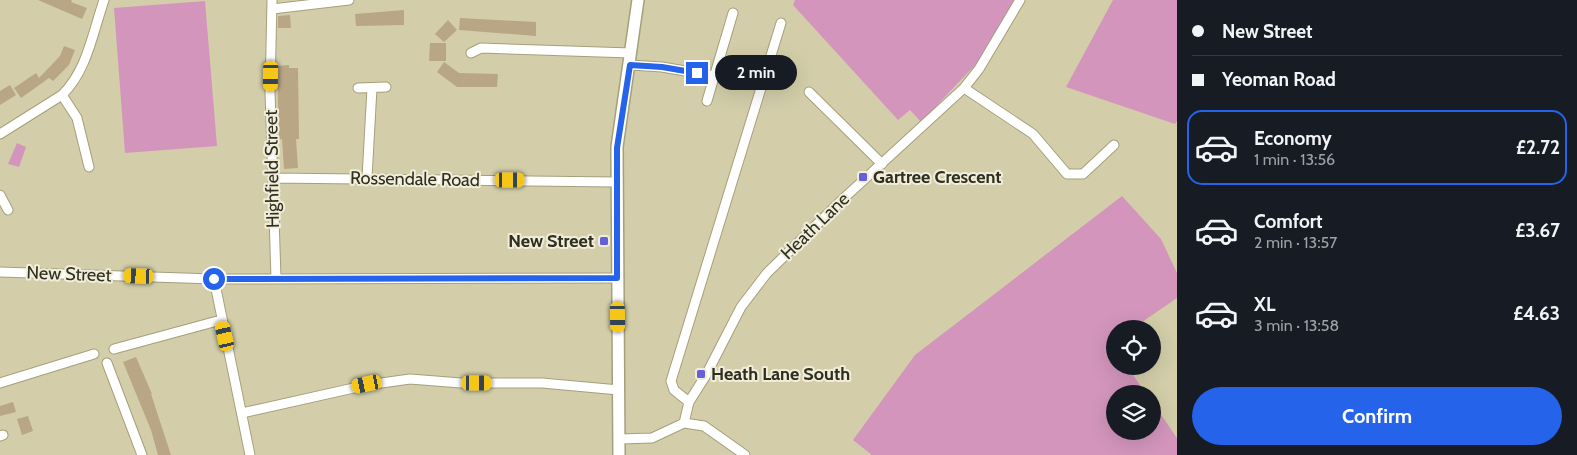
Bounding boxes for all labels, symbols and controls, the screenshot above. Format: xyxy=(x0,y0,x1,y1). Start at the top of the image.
text: New Street xyxy=(1222,20,1313,43)
callout: 2 min xyxy=(714,56,797,90)
car xyxy=(263,61,278,91)
route end xyxy=(686,62,708,84)
text: 2 min xyxy=(737,63,775,82)
text: Yeoman Road xyxy=(1222,68,1336,91)
street label: Highfield Street xyxy=(260,110,284,228)
icon: car xyxy=(1194,125,1239,170)
text: Economy xyxy=(1254,127,1332,150)
text: £2.72 xyxy=(1516,136,1560,159)
text: 1 min · 13:56 xyxy=(1254,150,1335,169)
place label: Gartree Crescent xyxy=(873,166,1001,188)
street label: Rossendale Road xyxy=(350,167,480,191)
marker: Gartree Crescent xyxy=(857,171,869,183)
car xyxy=(495,173,525,188)
street label: Heath Lane xyxy=(776,188,854,264)
icon: car xyxy=(1194,208,1239,253)
text: Comfort xyxy=(1254,210,1323,233)
text: £3.67 xyxy=(1515,219,1560,242)
place label: New Street xyxy=(508,230,594,252)
text: 2 min · 13:57 xyxy=(1254,233,1337,252)
marker: New Street xyxy=(598,235,610,247)
street label: New Street xyxy=(26,262,112,286)
car xyxy=(123,268,154,284)
route start xyxy=(203,268,225,290)
icon: car xyxy=(1194,291,1239,336)
text: XL xyxy=(1254,293,1275,316)
car xyxy=(610,302,625,332)
text: £4.63 xyxy=(1513,302,1560,325)
text: 3 min · 13:58 xyxy=(1254,316,1339,335)
car xyxy=(214,320,235,352)
map controls xyxy=(1106,320,1161,440)
button: locate xyxy=(1106,320,1161,375)
place label: Heath Lane South xyxy=(711,363,850,385)
marker: Heath Lane South xyxy=(695,368,707,380)
car xyxy=(350,374,383,394)
car xyxy=(462,376,492,391)
button: layers xyxy=(1106,385,1161,440)
button: Confirm xyxy=(1192,387,1562,445)

